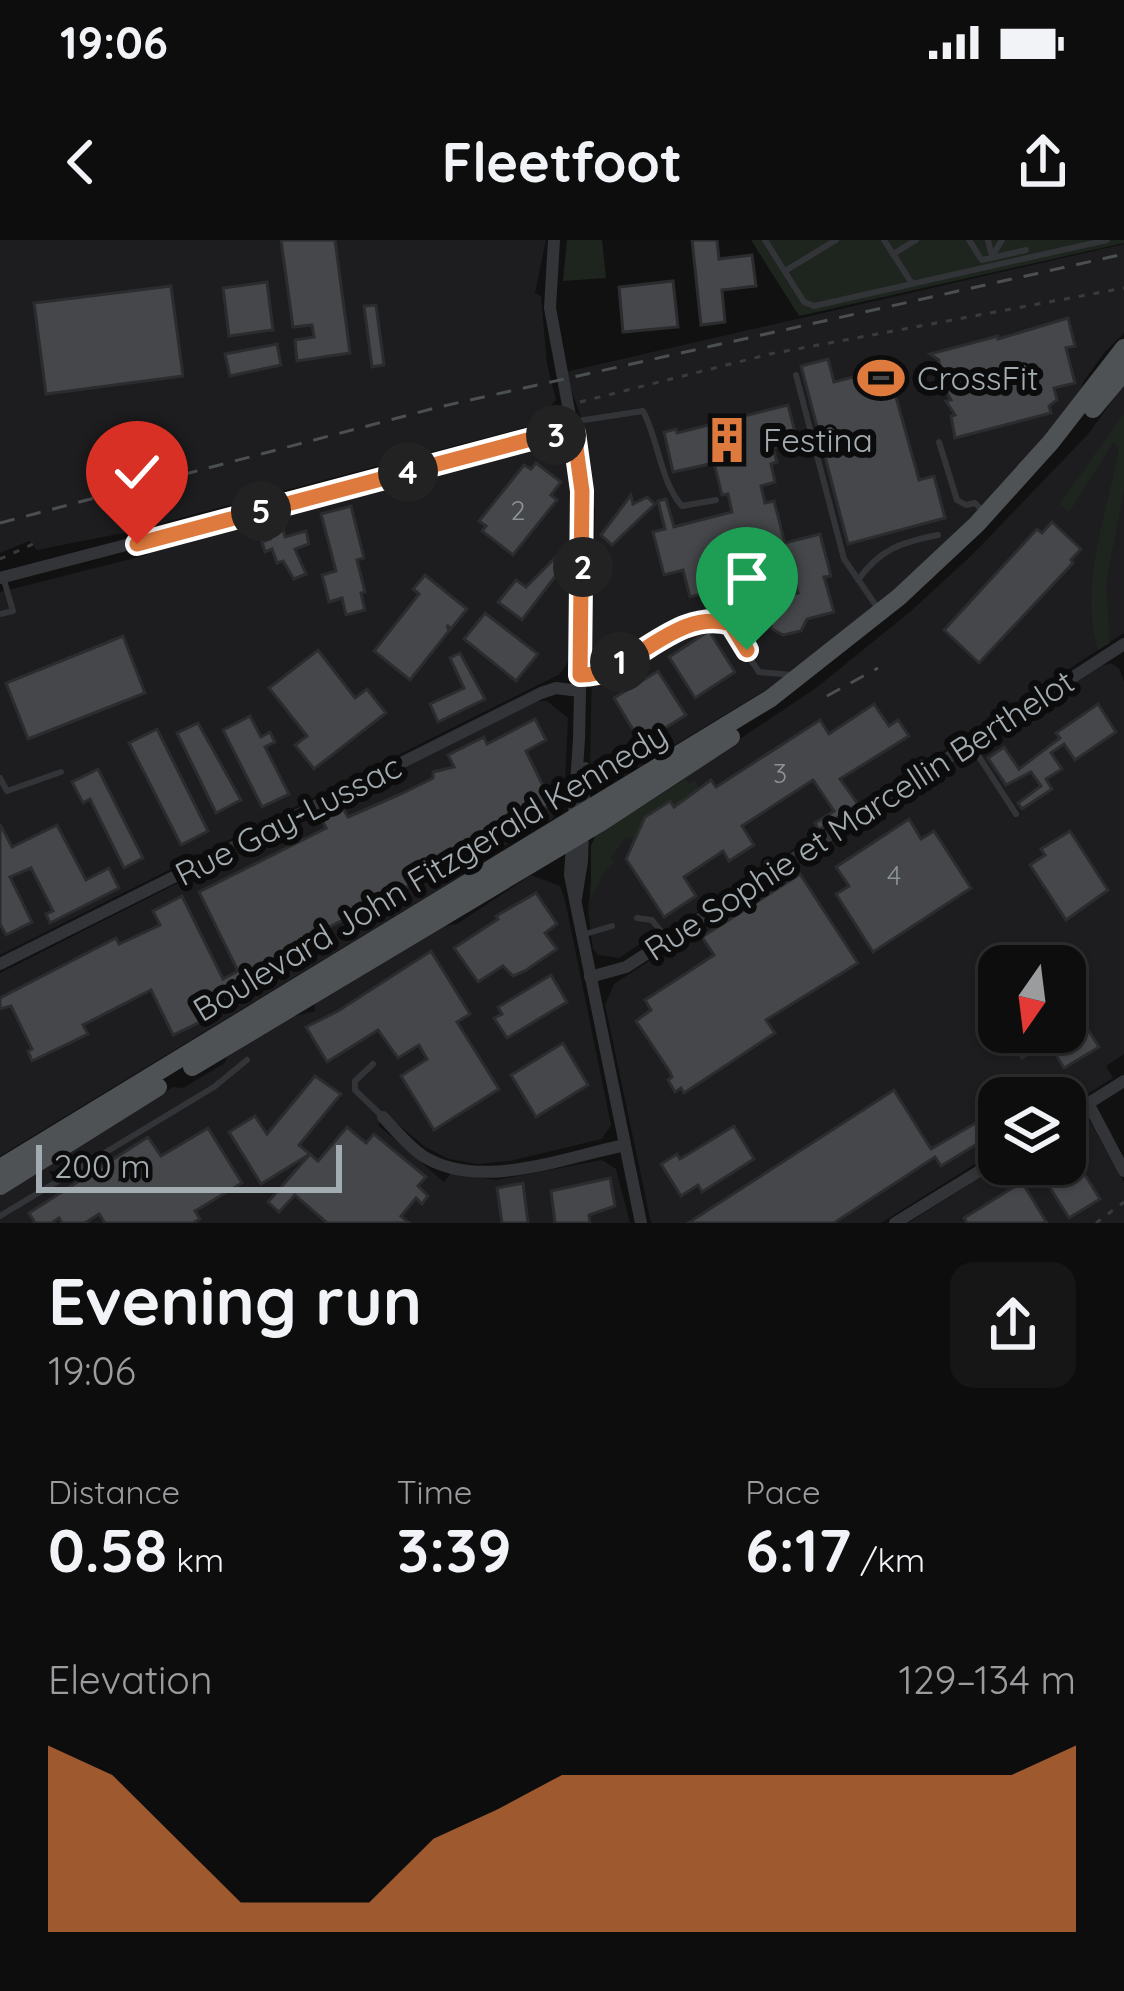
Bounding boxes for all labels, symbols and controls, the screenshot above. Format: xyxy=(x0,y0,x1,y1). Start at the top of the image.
text: 19:06 xyxy=(60,14,168,70)
text: Fleetfoot xyxy=(442,128,682,196)
icon: back xyxy=(48,129,114,195)
icon: share xyxy=(1010,129,1076,195)
sports icon: CrossFit xyxy=(856,353,906,403)
place label: CrossFit xyxy=(917,357,1038,398)
pin: 3 xyxy=(526,405,586,465)
text: 3 xyxy=(547,414,565,455)
building icon: Festina xyxy=(702,415,752,465)
place label: Festina xyxy=(763,419,873,460)
pin xyxy=(86,421,188,544)
icon: check xyxy=(104,439,170,505)
pin: 4 xyxy=(378,442,438,502)
text: 4 xyxy=(398,451,418,492)
pin: 5 xyxy=(231,481,291,541)
text: 5 xyxy=(251,490,271,531)
house number: 2 xyxy=(511,493,525,527)
pin xyxy=(696,527,798,650)
pin: 2 xyxy=(553,537,613,597)
icon: arrive xyxy=(714,545,780,611)
text: 2 xyxy=(574,546,592,587)
pin: 1 xyxy=(590,632,650,692)
text: 1 xyxy=(614,641,626,682)
street label: Rue Sophie et Marcellin Berthelot xyxy=(636,660,1081,969)
street label: Boulevard John Fitzgerald Kennedy xyxy=(185,714,674,1030)
street label: Rue Gay-Lussac xyxy=(168,745,408,894)
house number: 3 xyxy=(773,756,787,790)
house number: 4 xyxy=(887,858,901,892)
north arrow xyxy=(978,945,1086,1053)
map controls xyxy=(978,945,1086,1185)
button: layers xyxy=(978,1077,1086,1185)
scale bar xyxy=(36,1139,342,1192)
text: 200 m xyxy=(54,1145,151,1186)
text: Evening run xyxy=(48,1259,422,1342)
button: share xyxy=(950,1262,1076,1388)
text: 19:06 xyxy=(48,1346,136,1395)
text: Distance xyxy=(48,1471,180,1512)
text: Time xyxy=(397,1471,472,1512)
text: Pace xyxy=(745,1471,821,1512)
text: 0.58 xyxy=(48,1512,167,1587)
text: 3:39 xyxy=(397,1512,512,1587)
text: 6:17 xyxy=(745,1512,851,1587)
text: km xyxy=(167,1539,224,1580)
text: /km xyxy=(851,1539,925,1580)
text: Elevation xyxy=(48,1655,212,1704)
text: 129–134 m xyxy=(899,1655,1076,1704)

